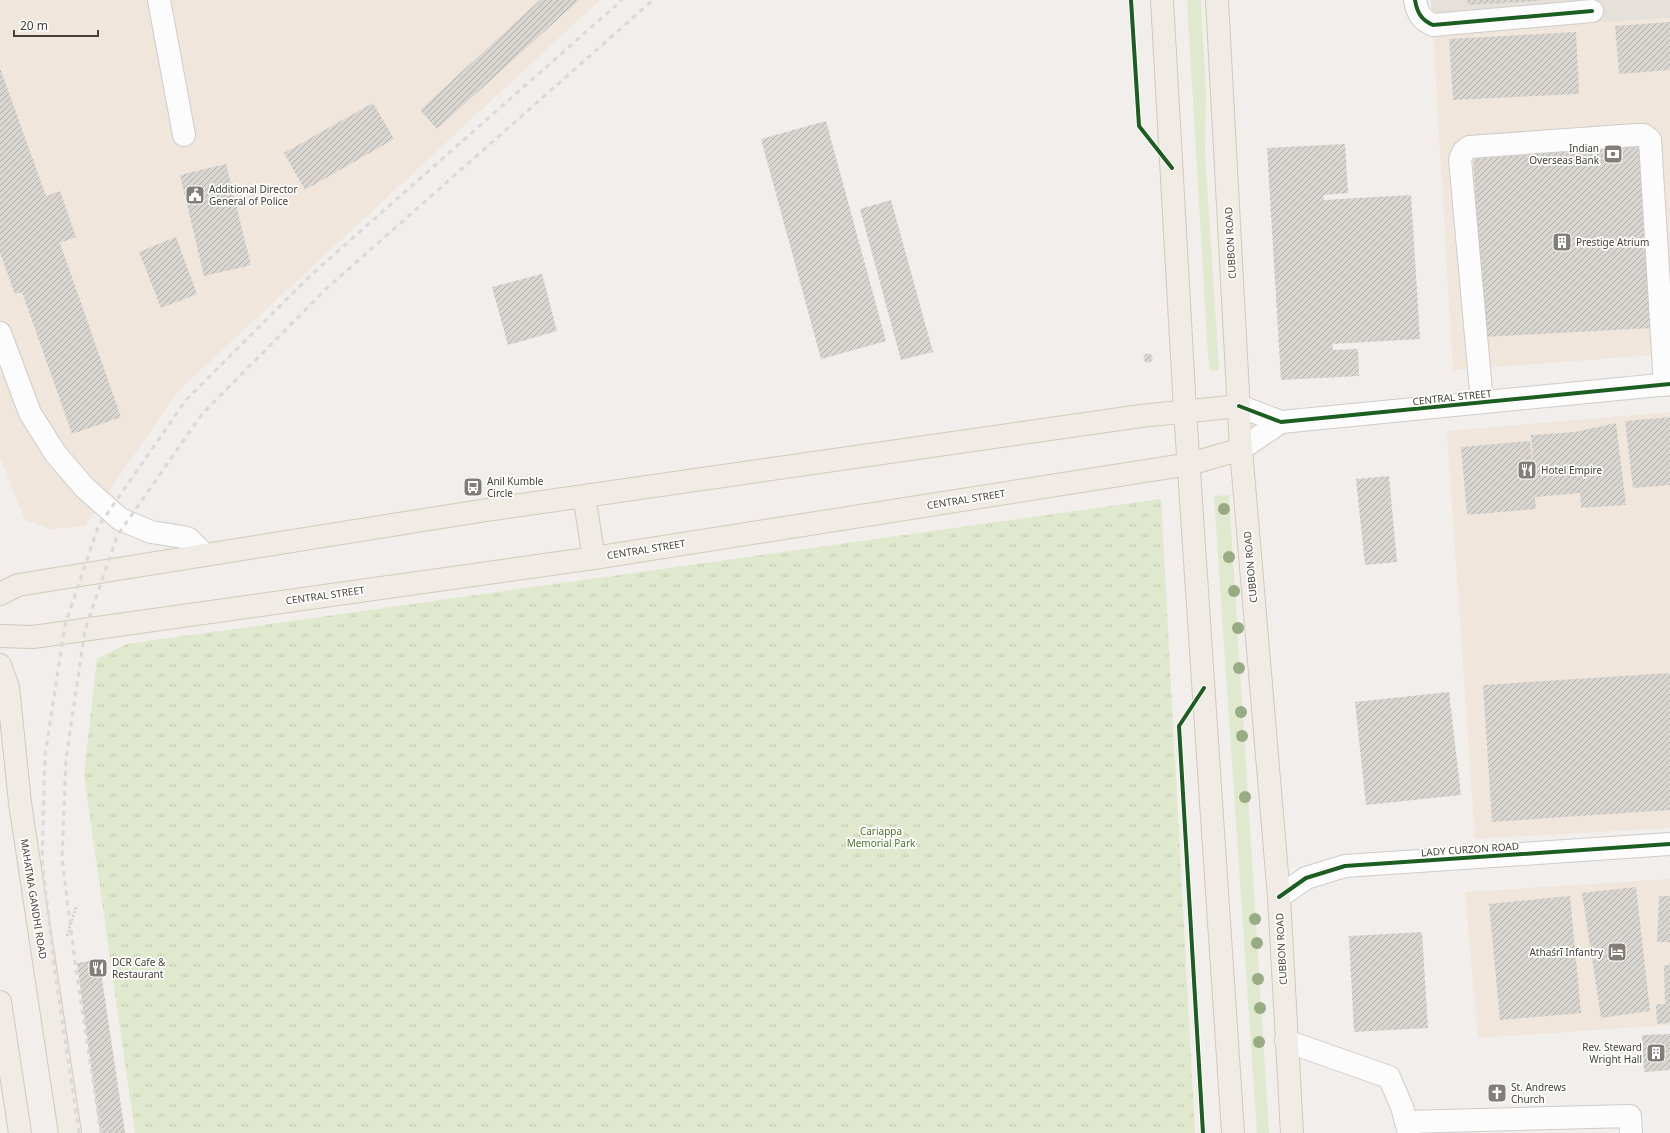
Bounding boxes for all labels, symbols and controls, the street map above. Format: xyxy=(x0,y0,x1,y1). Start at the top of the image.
scale bar xyxy=(14,12,98,38)
text: 20 m xyxy=(20,17,48,34)
place label: Indian Overseas Bank xyxy=(1529,141,1600,167)
bank icon: Indian Overseas Bank xyxy=(1602,143,1624,165)
place label: Additional Director General of Police xyxy=(209,182,298,208)
public building icon: Additional Director General of Police xyxy=(184,184,206,206)
street label: CUBBON ROAD xyxy=(1221,207,1239,279)
building icon: Prestige Atrium xyxy=(1551,231,1573,253)
place label: Prestige Atrium xyxy=(1576,235,1649,249)
street label: CENTRAL STREET xyxy=(1412,386,1493,408)
restaurant icon: Hotel Empire xyxy=(1516,459,1538,481)
place label: Hotel Empire xyxy=(1541,463,1602,477)
place label: Anil Kumble Circle xyxy=(487,474,544,500)
bus stop icon: Anil Kumble Circle xyxy=(462,476,484,498)
street label: CENTRAL STREET xyxy=(926,486,1007,512)
street label: CUBBON ROAD xyxy=(1240,530,1260,604)
street label: CENTRAL STREET xyxy=(606,536,687,562)
street label: CENTRAL STREET xyxy=(285,582,366,607)
park label: Cariappa Memorial Park xyxy=(847,824,916,850)
street label: MAHATMA GANDHI ROAD xyxy=(18,838,50,960)
street label: LADY CURZON ROAD xyxy=(1421,839,1519,859)
street label: CUBBON ROAD xyxy=(1272,913,1290,985)
hotel icon: Athaśrī Infantry xyxy=(1606,941,1628,963)
place label: Athaśrī Infantry xyxy=(1529,945,1604,959)
place label: DCR Cafe & Restaurant xyxy=(112,955,166,981)
restaurant icon: DCR Cafe & Restaurant xyxy=(87,957,109,979)
place label: Rev. Steward Wright Hall xyxy=(1582,1040,1642,1066)
building icon: Rev. Steward Wright Hall xyxy=(1645,1042,1667,1064)
place label: St. Andrews Church xyxy=(1511,1080,1566,1106)
church icon: St. Andrews Church xyxy=(1486,1082,1508,1104)

